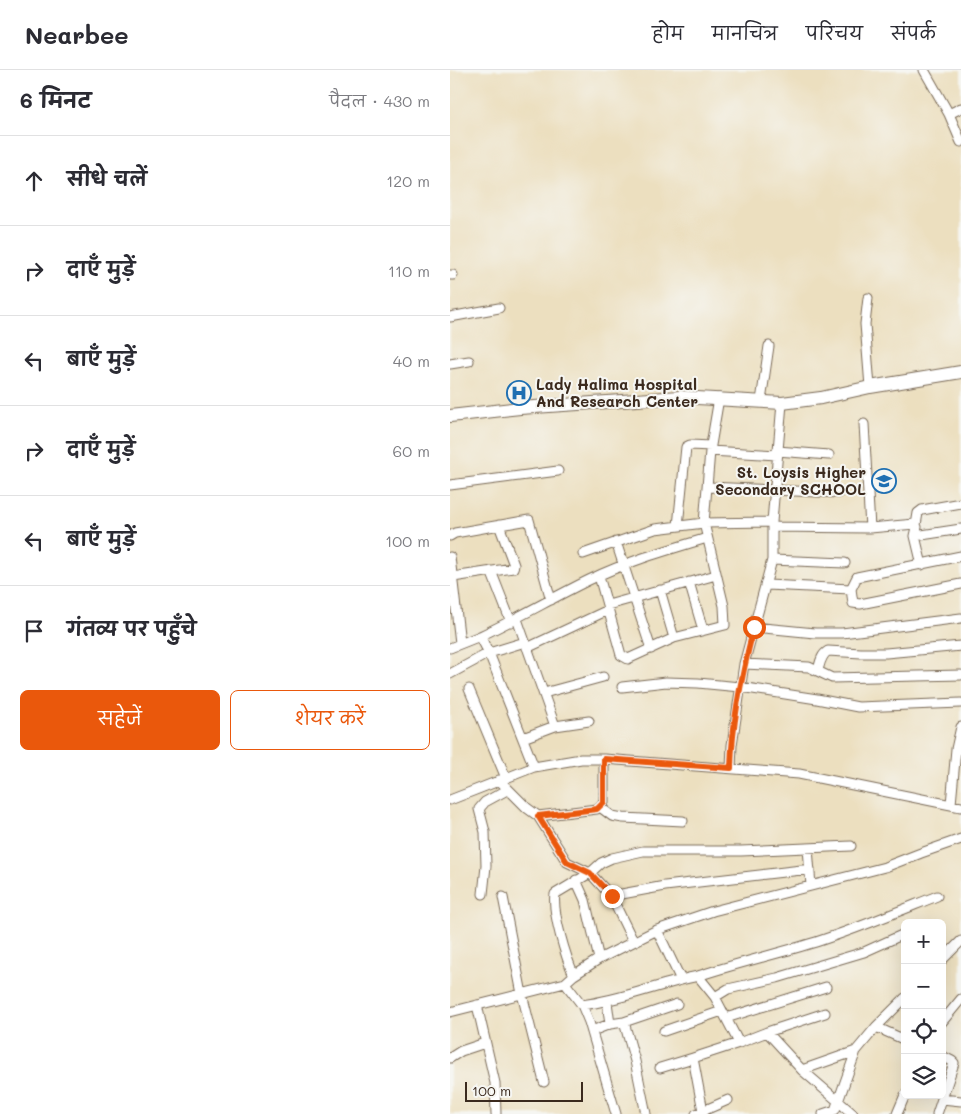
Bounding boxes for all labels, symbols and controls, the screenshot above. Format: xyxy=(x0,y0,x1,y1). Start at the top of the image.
text: Nearbee xyxy=(25,19,129,50)
text: होम xyxy=(652,21,684,45)
text: मानचित्र xyxy=(712,21,778,45)
text: परिचय xyxy=(806,21,863,45)
text: संपर्क xyxy=(891,21,936,45)
text: 6 मिनट xyxy=(20,86,91,113)
text: पैदल · 430 m xyxy=(329,90,430,111)
text: सीधे चलें xyxy=(67,166,147,191)
icon: ahead xyxy=(20,167,48,195)
text: 120 m xyxy=(386,170,430,191)
text: दाएँ मुड़ें xyxy=(67,256,135,281)
icon: right xyxy=(20,257,48,285)
text: 110 m xyxy=(388,260,430,281)
text: बाएँ मुड़ें xyxy=(67,346,136,371)
icon: left xyxy=(20,347,48,375)
text: 40 m xyxy=(393,350,430,371)
place label: Lady Halima Hospital And Research Center xyxy=(536,374,698,411)
hospital icon: Lady Halima Hospital And Research Center xyxy=(506,380,532,406)
text: दाएँ मुड़ें xyxy=(67,436,135,461)
icon: right xyxy=(20,437,48,465)
text: 60 m xyxy=(393,440,430,461)
place label: St. Loysis Higher Secondary SCHOOL xyxy=(715,462,866,499)
school or university icon: St. Loysis Higher Secondary SCHOOL xyxy=(871,468,897,494)
text: बाएँ मुड़ें xyxy=(67,526,136,551)
icon: left xyxy=(20,527,48,555)
text: 100 m xyxy=(385,530,430,551)
text: गंतव्य पर पहुँचे xyxy=(67,616,196,641)
route start xyxy=(743,616,766,639)
icon: arrive xyxy=(20,617,48,645)
button: सहेजें xyxy=(20,690,220,750)
button: शेयर करें xyxy=(230,690,430,750)
route end xyxy=(601,885,624,908)
map controls xyxy=(901,919,946,1099)
button: + xyxy=(901,919,946,964)
button: − xyxy=(901,964,946,1009)
button: locate xyxy=(901,1009,946,1054)
button: layers xyxy=(901,1054,946,1099)
scale bar xyxy=(465,1079,582,1102)
text: 100 m xyxy=(472,1081,511,1100)

